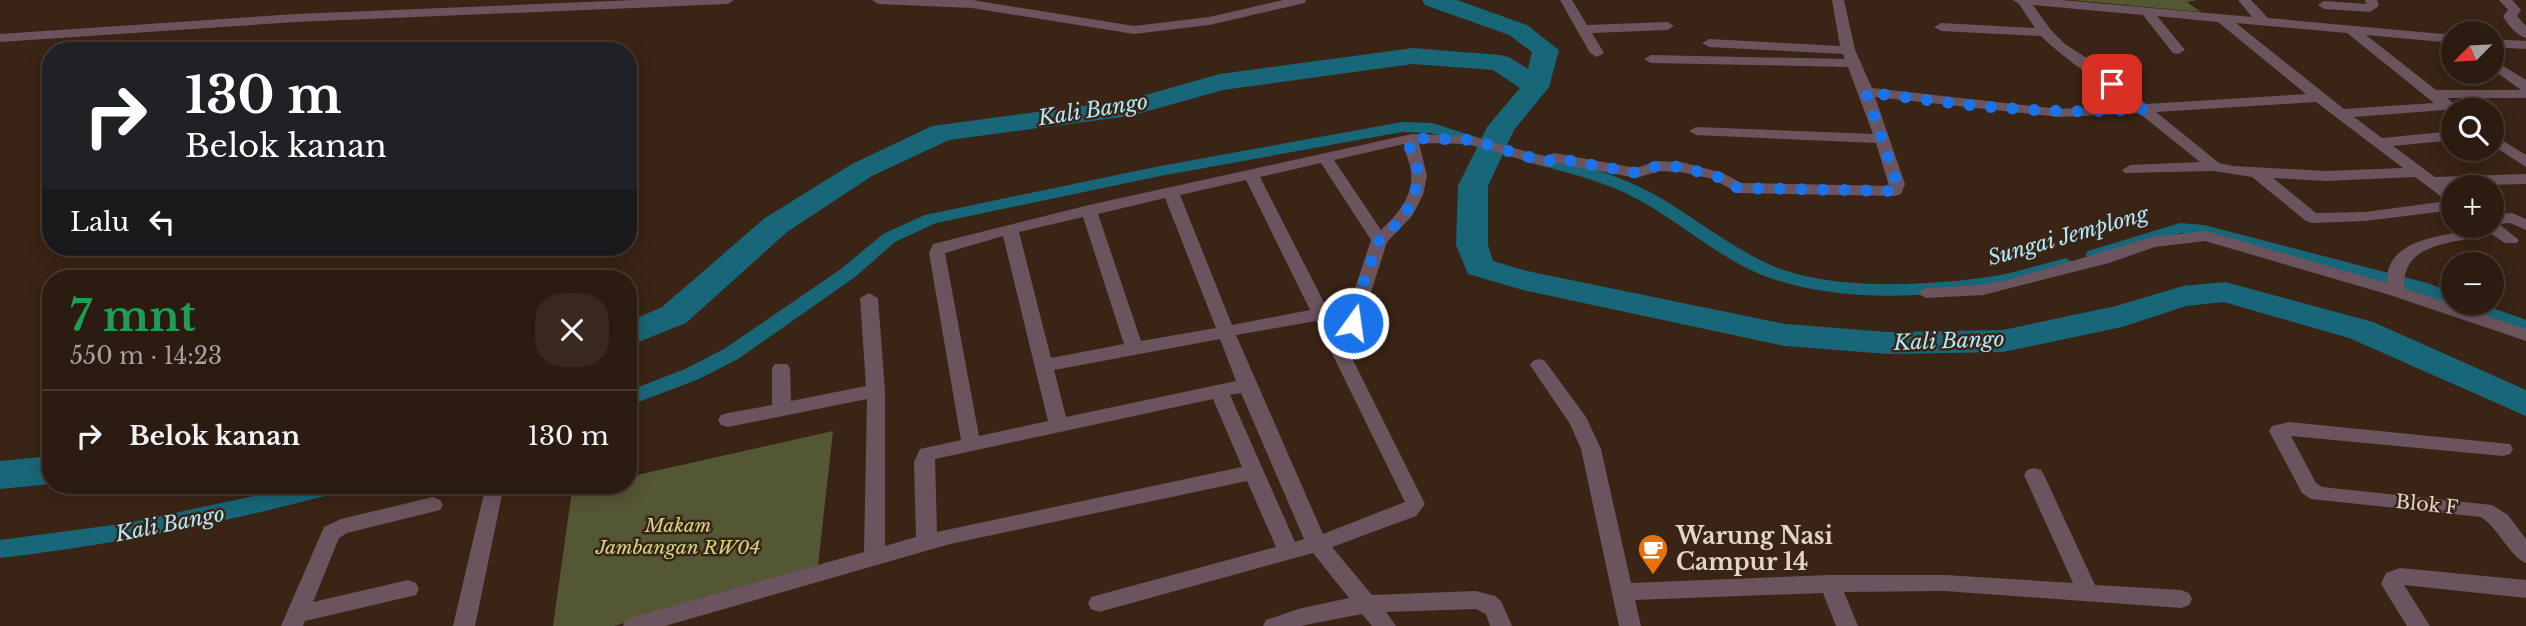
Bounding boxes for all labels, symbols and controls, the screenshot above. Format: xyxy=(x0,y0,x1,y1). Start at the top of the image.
north arrow xyxy=(2441,21,2504,84)
map controls xyxy=(2441,21,2504,315)
pin xyxy=(2082,54,2142,114)
text: 130 m xyxy=(185,65,342,126)
icon: arrive xyxy=(2093,65,2131,103)
icon: right xyxy=(70,70,161,161)
water label: Kali Bango xyxy=(1035,88,1150,132)
button: search xyxy=(2441,98,2504,161)
text: Belok kanan xyxy=(185,126,387,166)
button: + xyxy=(2441,175,2504,238)
water label: Sungai Jemplong xyxy=(1985,200,2153,271)
icon: left xyxy=(143,203,181,241)
text: Lalu xyxy=(70,206,129,238)
button: − xyxy=(2441,252,2504,315)
position arrow xyxy=(1316,286,1390,360)
text: 7 mnt xyxy=(70,290,196,342)
button: close xyxy=(535,293,609,367)
water label: Kali Bango xyxy=(1892,326,2005,356)
text: 550 m · 14:23 xyxy=(70,342,222,370)
icon: right xyxy=(70,417,108,455)
text: Belok kanan xyxy=(129,420,300,452)
text: 130 m xyxy=(527,420,609,452)
street label: Blok F xyxy=(2395,490,2460,519)
water label: Kali Bango xyxy=(112,501,227,548)
park label: Makam Jambangan RW04 xyxy=(595,514,760,559)
place label: Warung Nasi Campur 14 xyxy=(1675,522,1833,576)
cafe icon: Warung Nasi Campur 14 xyxy=(1636,532,1670,576)

